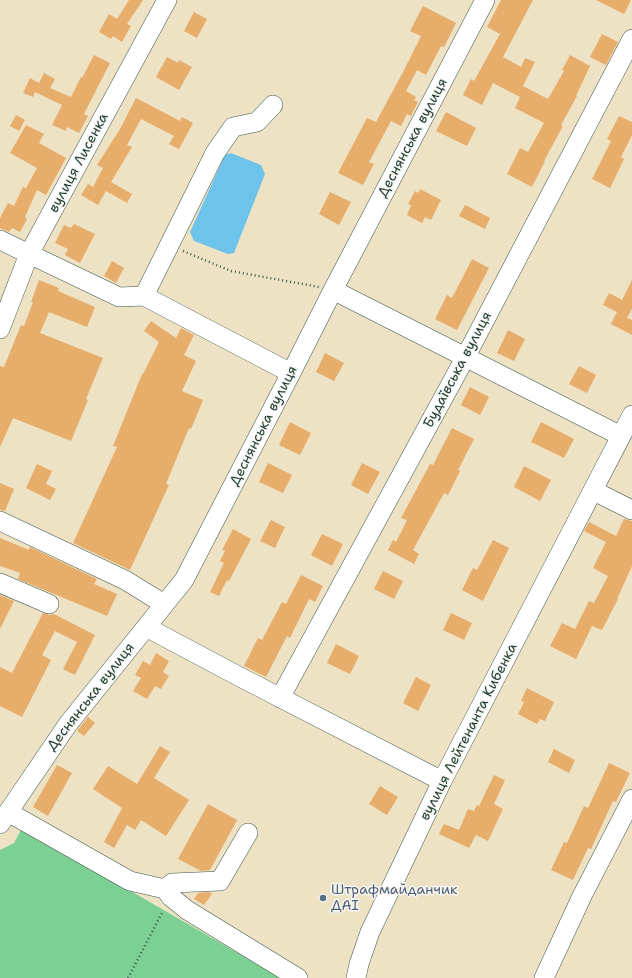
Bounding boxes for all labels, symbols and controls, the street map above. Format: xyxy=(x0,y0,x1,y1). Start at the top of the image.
street label: Деснянська вулиця xyxy=(375,76,451,200)
street label: вулиця Лисенка xyxy=(46,110,112,216)
street label: Будаївська вулиця xyxy=(420,309,496,431)
street label: Деснянська вулиця xyxy=(226,363,302,489)
street label: Деснянська вулиця xyxy=(44,640,138,754)
street label: вулиця Лейтенанта Кибенка xyxy=(417,641,521,823)
place label: Штрафмайданчик ДАІ xyxy=(331,882,457,914)
marker: Штрафмайданчик ДАІ xyxy=(318,893,328,903)

